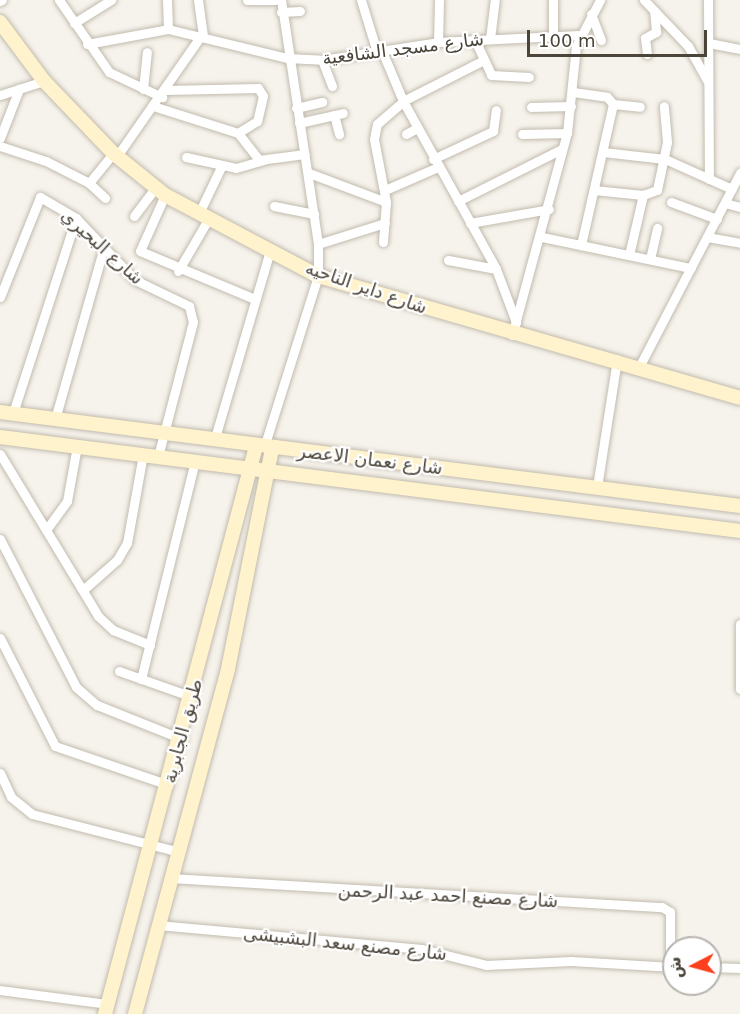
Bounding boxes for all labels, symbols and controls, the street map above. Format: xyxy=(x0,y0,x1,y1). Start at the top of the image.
scale bar xyxy=(530,18,710,56)
street label: شارع مسجد الشافعية xyxy=(321,28,485,70)
text: 100 m xyxy=(538,30,596,51)
street label: شارع البحيري xyxy=(57,205,147,289)
street label: شارع داير الناحيه xyxy=(302,257,430,319)
street label: شارع نعمان الاعصر xyxy=(296,440,444,480)
street label: طريق الجابرية xyxy=(159,676,207,786)
street label: شارع مصنع احمد عبد الرحمن xyxy=(337,879,559,913)
street label: شارع مصنع سعد البشبيشى xyxy=(242,923,448,965)
north arrow xyxy=(662,936,722,996)
text: ش xyxy=(665,956,686,980)

